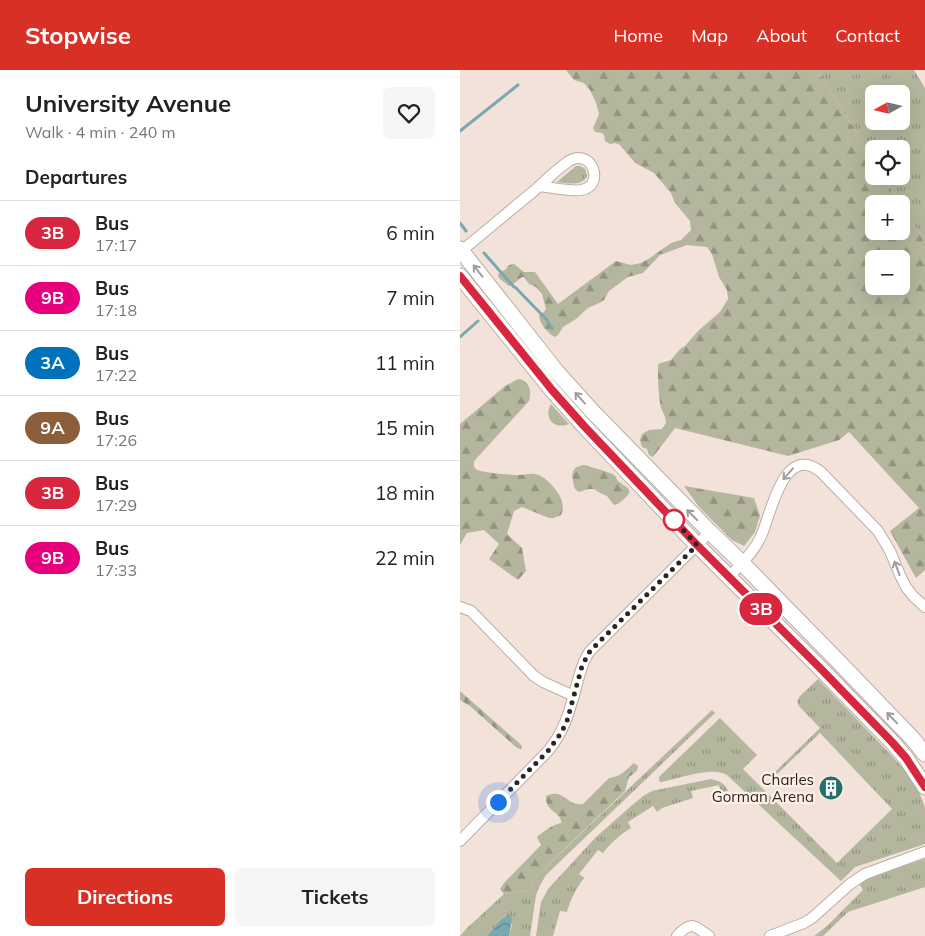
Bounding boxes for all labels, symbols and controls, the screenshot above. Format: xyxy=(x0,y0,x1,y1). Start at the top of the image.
text: Stopwise xyxy=(25,20,131,50)
text: Home xyxy=(613,24,663,47)
text: Map xyxy=(691,24,728,47)
text: About xyxy=(756,24,807,47)
text: Contact xyxy=(835,24,900,47)
north arrow xyxy=(865,85,910,130)
map controls xyxy=(865,85,910,295)
button: heart xyxy=(383,87,435,139)
text: University Avenue xyxy=(25,88,231,118)
text: Walk · 4 min · 240 m xyxy=(25,122,176,142)
button: locate xyxy=(865,140,910,185)
text: Departures xyxy=(25,165,127,189)
button: + xyxy=(865,195,910,240)
text: Bus xyxy=(95,211,129,235)
text: 3B xyxy=(41,221,64,244)
text: 6 min xyxy=(386,221,435,245)
text: 17:17 xyxy=(95,235,137,255)
button: − xyxy=(865,250,910,295)
one-way arrow xyxy=(472,265,483,278)
text: Bus xyxy=(95,276,129,300)
text: 9B xyxy=(41,286,64,309)
text: 7 min xyxy=(386,286,435,310)
text: 17:18 xyxy=(95,300,137,320)
text: Bus xyxy=(95,341,129,365)
text: 3A xyxy=(40,351,65,374)
text: 11 min xyxy=(375,351,435,375)
text: 17:22 xyxy=(95,365,137,385)
one-way arrow xyxy=(574,391,585,404)
text: Bus xyxy=(95,406,129,430)
text: 9A xyxy=(40,416,65,439)
text: 15 min xyxy=(375,416,435,440)
text: 17:26 xyxy=(95,430,137,450)
one-way arrow xyxy=(783,468,794,481)
text: Bus xyxy=(95,471,129,495)
text: 3B xyxy=(41,481,64,504)
text: 18 min xyxy=(375,481,435,505)
text: 17:29 xyxy=(95,495,137,515)
one-way arrow xyxy=(686,508,698,521)
unlabelled marker xyxy=(663,509,685,531)
text: Bus xyxy=(95,536,129,560)
text: 9B xyxy=(41,546,64,569)
text: 22 min xyxy=(375,546,435,570)
text: 17:33 xyxy=(95,560,137,580)
one-way arrow xyxy=(892,561,901,577)
line badge: 3B xyxy=(738,593,784,625)
text: 3B xyxy=(749,597,773,620)
one-way arrow xyxy=(886,711,898,724)
place label: Charles Gorman Arena xyxy=(712,770,814,806)
building icon: Charles Gorman Arena xyxy=(818,775,844,801)
your location xyxy=(486,790,511,815)
button: Directions xyxy=(25,868,225,926)
button: Tickets xyxy=(235,868,435,926)

